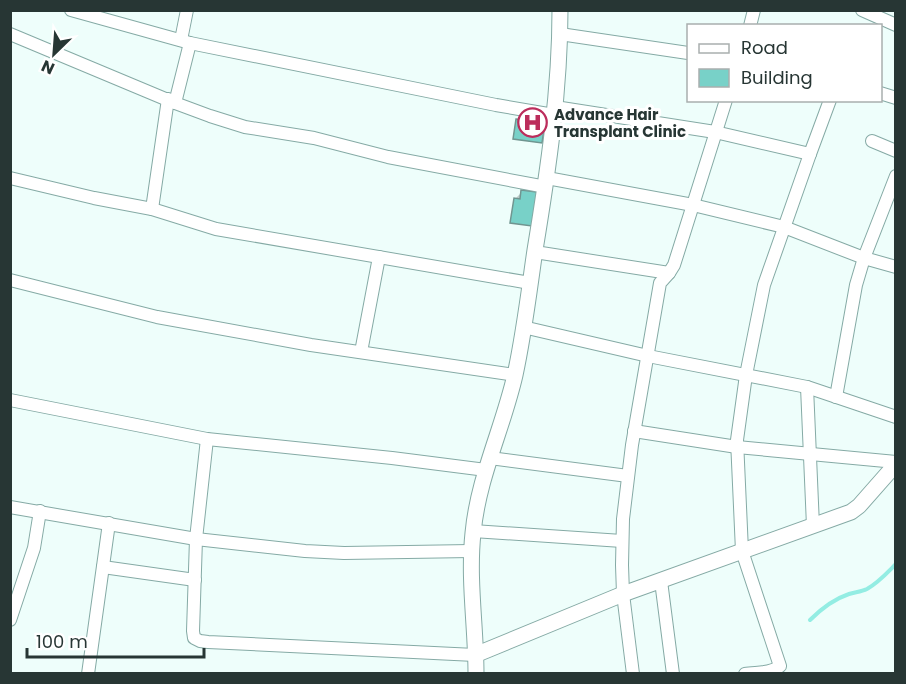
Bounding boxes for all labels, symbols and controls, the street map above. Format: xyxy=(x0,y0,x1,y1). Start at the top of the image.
north arrow xyxy=(24,24,84,84)
legend xyxy=(687,24,882,102)
text: Road xyxy=(741,35,788,60)
text: N xyxy=(38,54,58,80)
text: Building xyxy=(741,65,813,90)
place label: Advance Hair Transplant Clinic xyxy=(554,104,686,142)
hospital icon: Advance Hair Transplant Clinic xyxy=(517,107,549,139)
scale bar xyxy=(27,621,204,659)
text: 100 m xyxy=(36,629,88,654)

